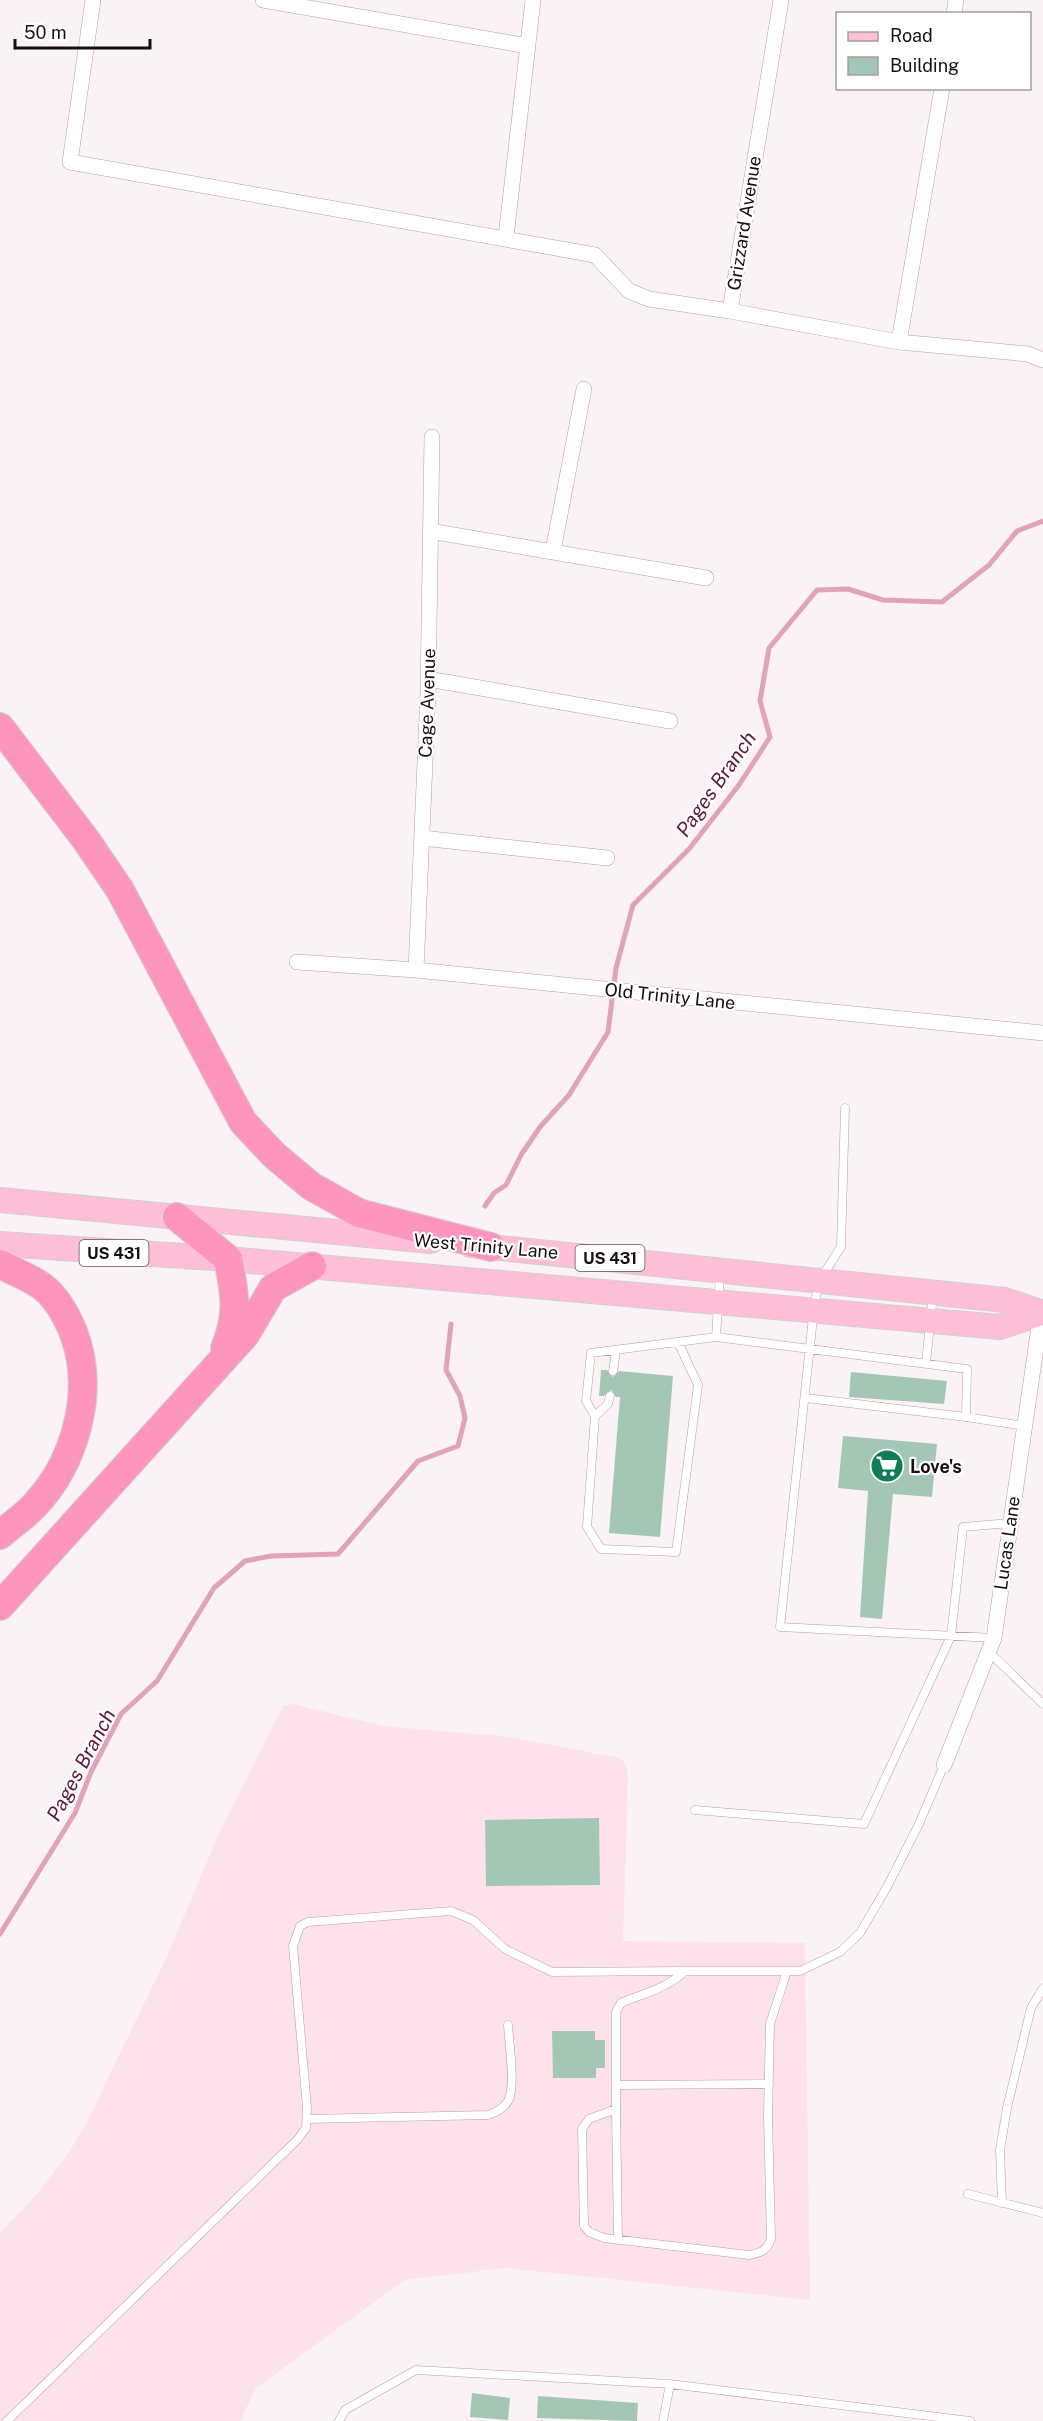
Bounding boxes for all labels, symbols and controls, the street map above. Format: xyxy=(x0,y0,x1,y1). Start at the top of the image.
scale bar xyxy=(15,12,150,50)
legend xyxy=(836,12,1031,90)
text: 50 m xyxy=(24,22,67,43)
text: Road xyxy=(890,25,933,46)
text: Building xyxy=(890,55,959,76)
street label: Grizzard Avenue xyxy=(723,154,765,292)
street label: Cage Avenue xyxy=(415,648,439,758)
water label: Pages Branch xyxy=(671,727,761,841)
street label: Old Trinity Lane xyxy=(604,979,736,1013)
street label: West Trinity Lane xyxy=(413,1229,559,1263)
road number: US 431 xyxy=(80,1240,148,1266)
road number: US 431 xyxy=(576,1245,644,1271)
supermarket icon: Love's xyxy=(869,1448,905,1484)
place label: Love's xyxy=(910,1456,962,1477)
street label: Lucas Lane xyxy=(990,1495,1024,1591)
water label: Pages Branch xyxy=(41,1705,121,1825)

